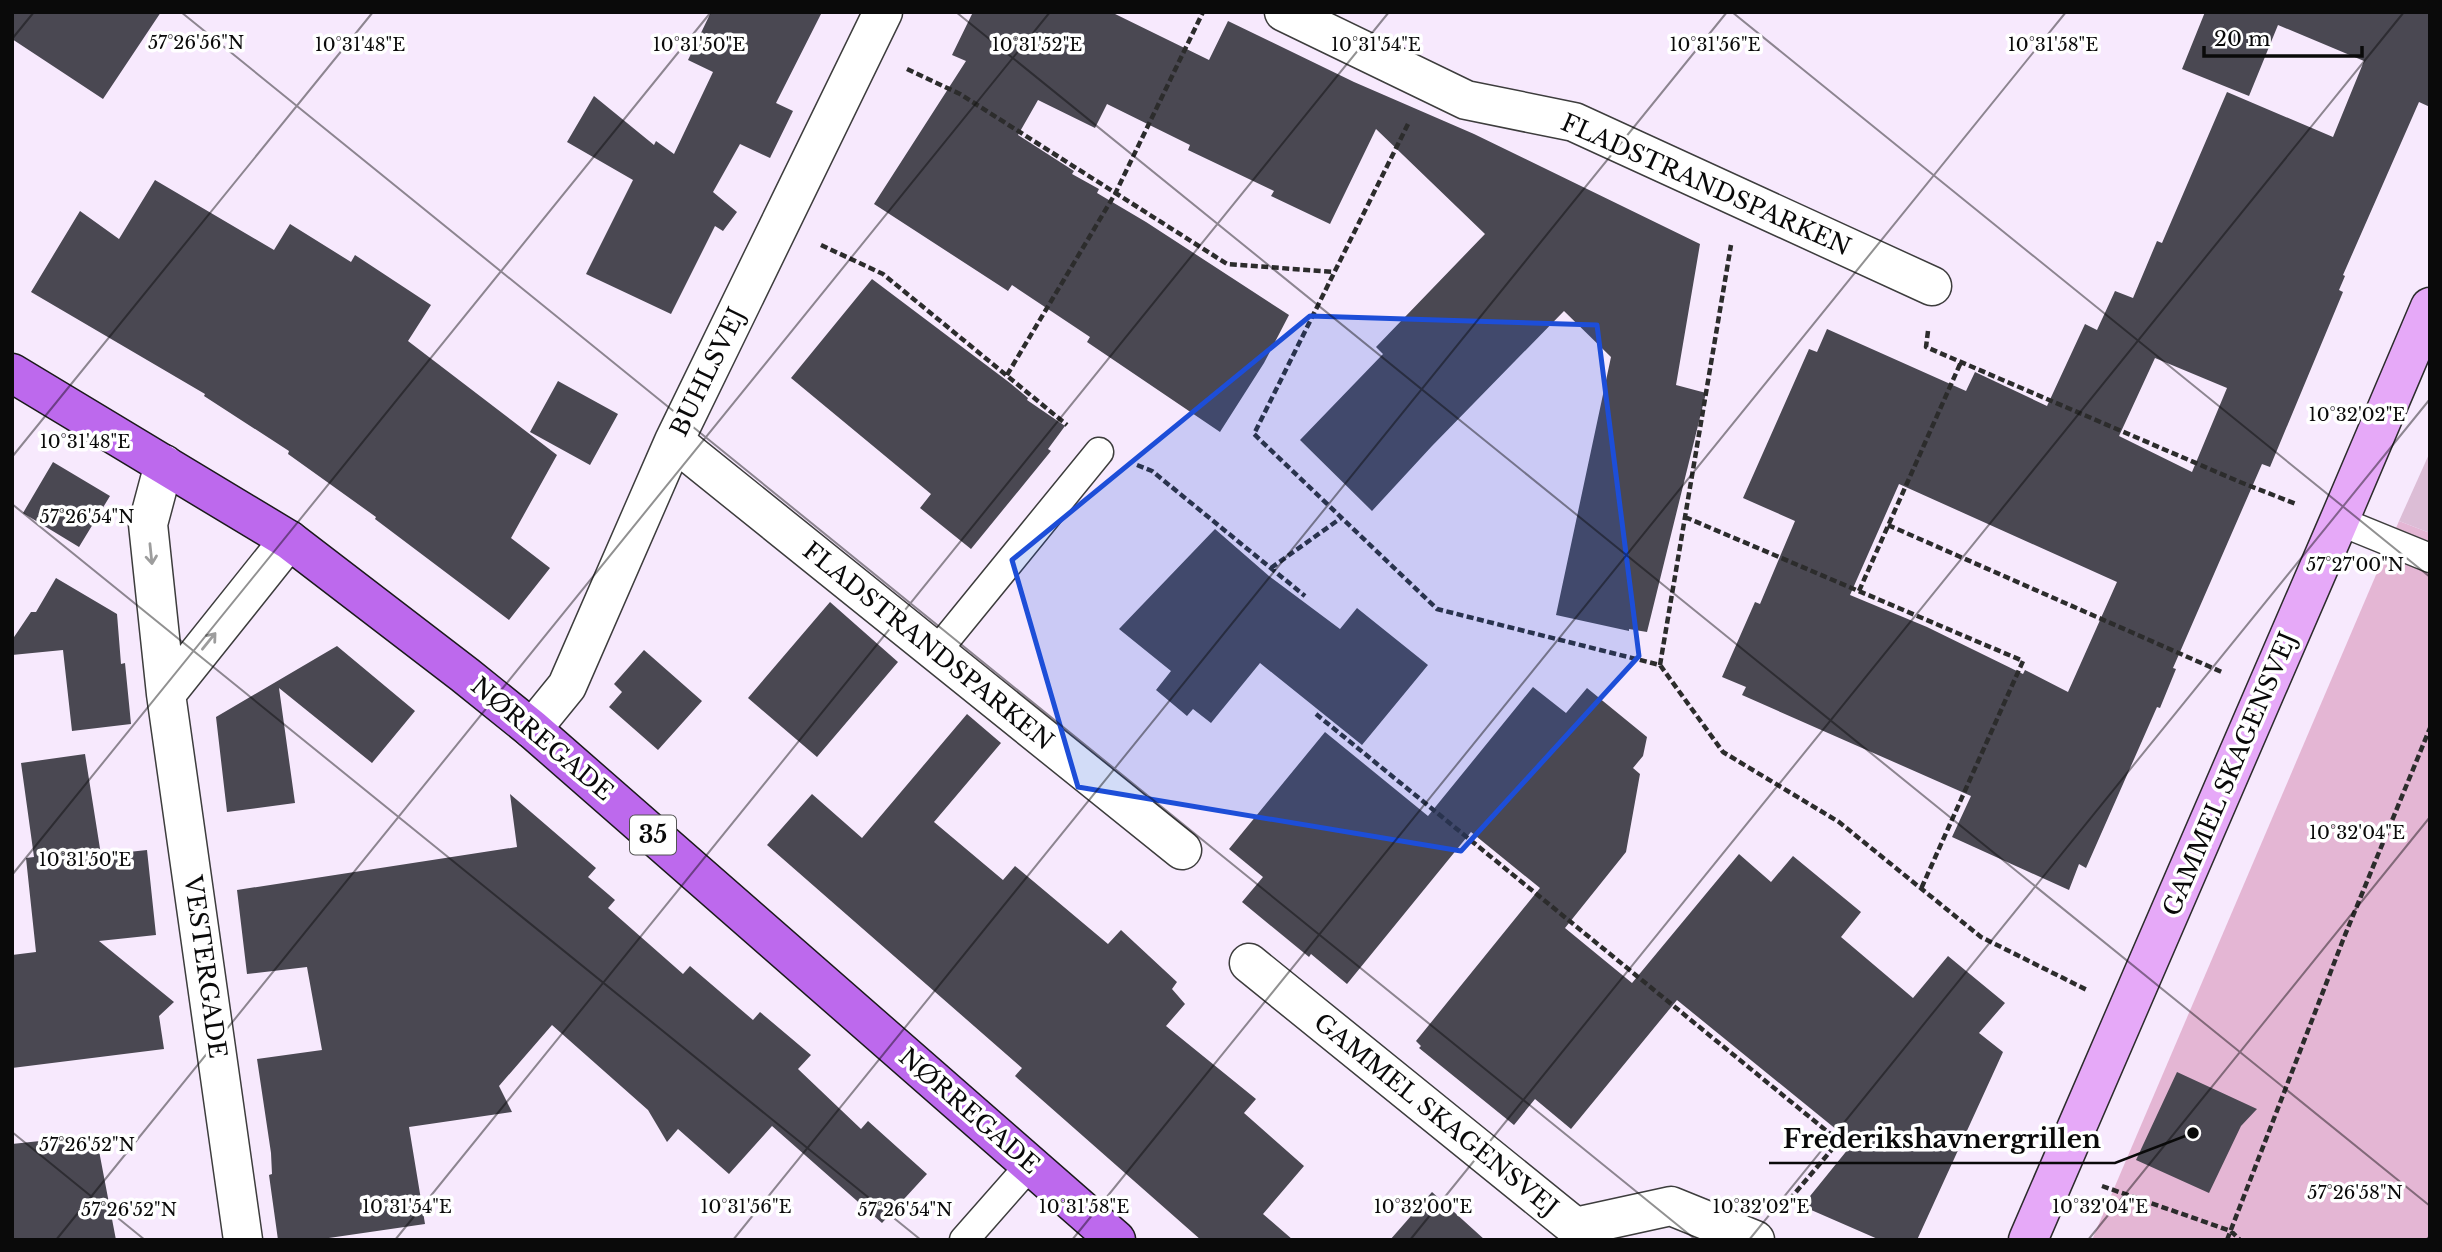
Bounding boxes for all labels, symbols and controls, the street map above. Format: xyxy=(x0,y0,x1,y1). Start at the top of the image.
scale bar xyxy=(2204,14,2362,58)
text: 20 m xyxy=(2214,26,2271,52)
text: 57°26'56"N xyxy=(148,32,244,54)
text: 10°31'48"E xyxy=(315,34,405,56)
text: 10°31'50"E xyxy=(653,34,745,56)
text: 10°31'52"E xyxy=(992,34,1082,56)
text: 10°31'54"E xyxy=(1331,34,1421,56)
text: 10°31'56"E xyxy=(1669,34,1761,56)
text: 10°31'58"E xyxy=(2008,34,2098,56)
street label: FLADSTRANDSPARKEN xyxy=(1557,107,1856,262)
street label: BUHLSVEJ xyxy=(664,303,751,441)
text: 10°32'02"E xyxy=(2309,404,2405,426)
text: 10°31'48"E xyxy=(40,431,130,453)
text: 57°26'54"N xyxy=(40,506,134,528)
street label: FLADSTRANDSPARKEN xyxy=(797,536,1059,756)
one-way arrow xyxy=(145,542,158,565)
text: 57°27'00"N xyxy=(2306,554,2404,576)
street label: GAMMEL SKAGENSVEJ xyxy=(2157,628,2303,920)
one-way arrow xyxy=(202,632,217,650)
street label: NØRREGADE xyxy=(465,671,619,806)
road number: 35 xyxy=(630,816,676,855)
text: 10°32'04"E xyxy=(2309,822,2405,844)
text: 10°31'50"E xyxy=(39,849,131,871)
street label: VESTERGADE xyxy=(178,873,233,1060)
street label: GAMMEL SKAGENSVEJ xyxy=(1308,1007,1564,1222)
street label: NØRREGADE xyxy=(893,1042,1045,1179)
callout: Frederikshavnergrillen xyxy=(1769,1116,2115,1163)
text: Frederikshavnergrillen xyxy=(1783,1123,2101,1155)
text: 57°26'52"N xyxy=(39,1134,135,1156)
text: 57°26'58"N xyxy=(2307,1182,2403,1204)
text: 10°31'54"E xyxy=(362,1196,452,1218)
text: 10°31'56"E xyxy=(700,1196,792,1218)
text: 10°31'58"E xyxy=(1039,1196,1129,1218)
text: 10°32'00"E xyxy=(1374,1196,1472,1218)
text: 10°32'02"E xyxy=(1713,1196,1809,1218)
text: 10°32'04"E xyxy=(2052,1196,2148,1218)
text: 57°26'52"N xyxy=(81,1199,177,1221)
text: 57°26'54"N xyxy=(858,1199,952,1221)

